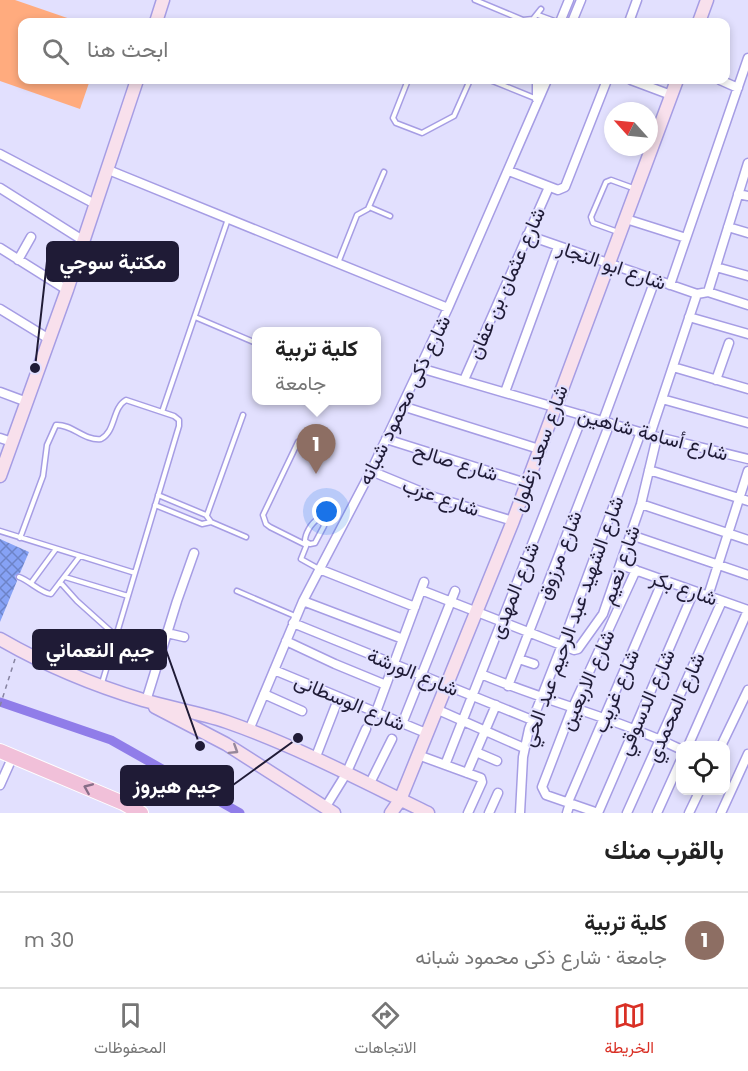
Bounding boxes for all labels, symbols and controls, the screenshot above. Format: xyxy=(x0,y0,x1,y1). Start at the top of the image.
search box xyxy=(18,18,730,84)
text: ابحث هنا xyxy=(87,34,168,65)
icon: search xyxy=(39,35,72,68)
north arrow xyxy=(604,102,658,156)
street label: شارع عثمان بن عفان xyxy=(460,203,552,363)
street label: شارع ابو النجار xyxy=(553,233,670,297)
callout: مكتبة سوجي xyxy=(47,242,178,281)
text: مكتبة سوجي xyxy=(60,247,166,279)
street label: شارع ذكى محمود شبانه xyxy=(351,310,457,490)
popup xyxy=(252,327,381,405)
text: كلية تربية xyxy=(275,333,358,364)
text: جامعة xyxy=(275,369,326,397)
street label: شارع سعد زغلول xyxy=(503,381,575,515)
street label: شارع أسامة شاهين xyxy=(575,400,731,468)
pin: 1 xyxy=(296,424,336,474)
street label: شارع صالح xyxy=(410,436,502,488)
street label: شارع عزب xyxy=(399,471,483,523)
street label: شارع الشهيد عبد الرحيم عبد الحي xyxy=(514,492,633,751)
your location xyxy=(312,497,341,526)
street label: شارع مرزوق xyxy=(529,507,589,603)
street label: شارع نعيم xyxy=(593,521,647,609)
street label: شارع المهدى xyxy=(482,537,546,643)
street label: شارع بكر xyxy=(646,563,721,613)
street label: شارع الاربعين xyxy=(552,625,622,735)
callout: جيم النعماني xyxy=(33,630,166,669)
text: جيم النعماني xyxy=(46,635,154,667)
street label: شارع الورشة xyxy=(363,641,463,703)
street label: شارع غريب xyxy=(586,645,646,737)
street label: شارع الدسوقي xyxy=(610,645,685,761)
street label: شارع المحمدي xyxy=(638,648,714,767)
street label: شارع الوسطانى xyxy=(290,666,410,738)
map controls xyxy=(676,741,730,795)
button: locate xyxy=(676,741,730,795)
one-way arrow xyxy=(228,742,238,754)
callout: جيم هيروز xyxy=(121,766,233,805)
text: جيم هيروز xyxy=(132,771,221,800)
one-way arrow xyxy=(83,783,94,795)
text: بالقرب منك xyxy=(604,832,724,868)
text: كلية تربية xyxy=(584,907,667,938)
text: 30 m xyxy=(24,926,74,954)
text: 1 xyxy=(701,926,708,954)
text: جامعة · شارع ذكى محمود شبانه xyxy=(415,943,667,971)
tab: المحفوظات xyxy=(94,999,166,1062)
tab: الاتجاهات xyxy=(354,999,416,1062)
tab: الخريطة xyxy=(604,999,654,1062)

